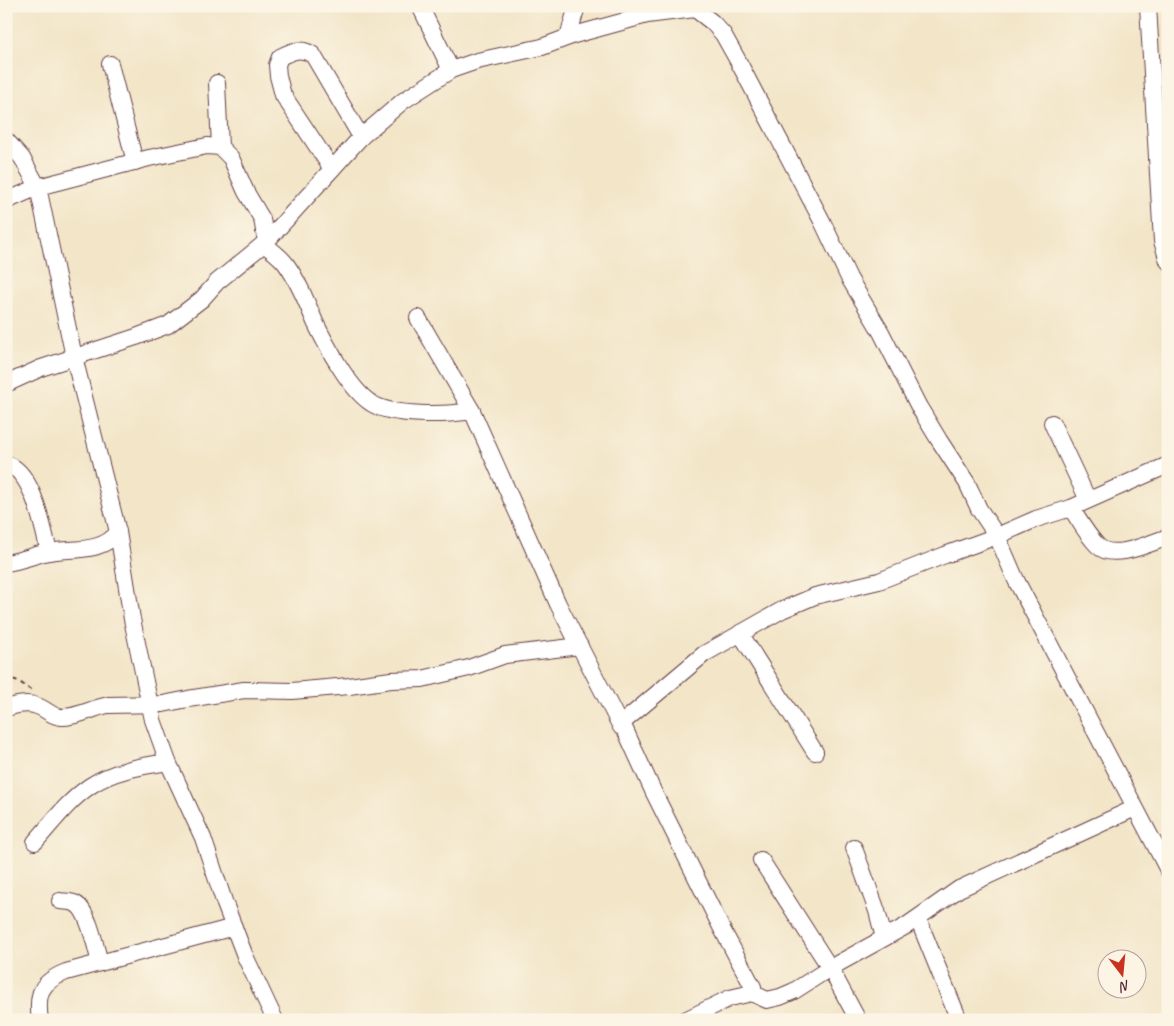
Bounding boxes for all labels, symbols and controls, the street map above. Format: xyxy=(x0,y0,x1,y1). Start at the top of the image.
north arrow xyxy=(1096,948,1146,998)
text: N xyxy=(1117,977,1132,996)

